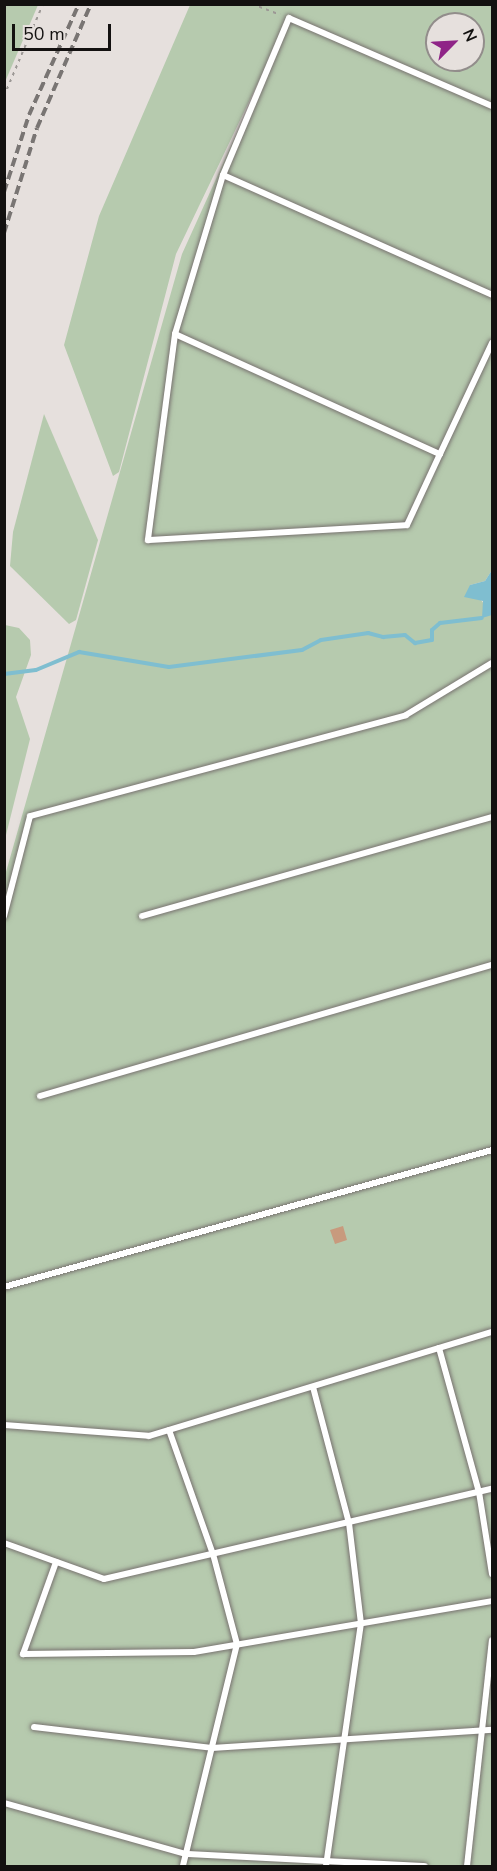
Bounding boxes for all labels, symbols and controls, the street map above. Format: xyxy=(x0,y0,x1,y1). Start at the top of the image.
scale bar xyxy=(15,12,114,50)
north arrow xyxy=(425,12,485,72)
text: 50 m xyxy=(23,22,65,46)
text: N xyxy=(457,26,482,45)

